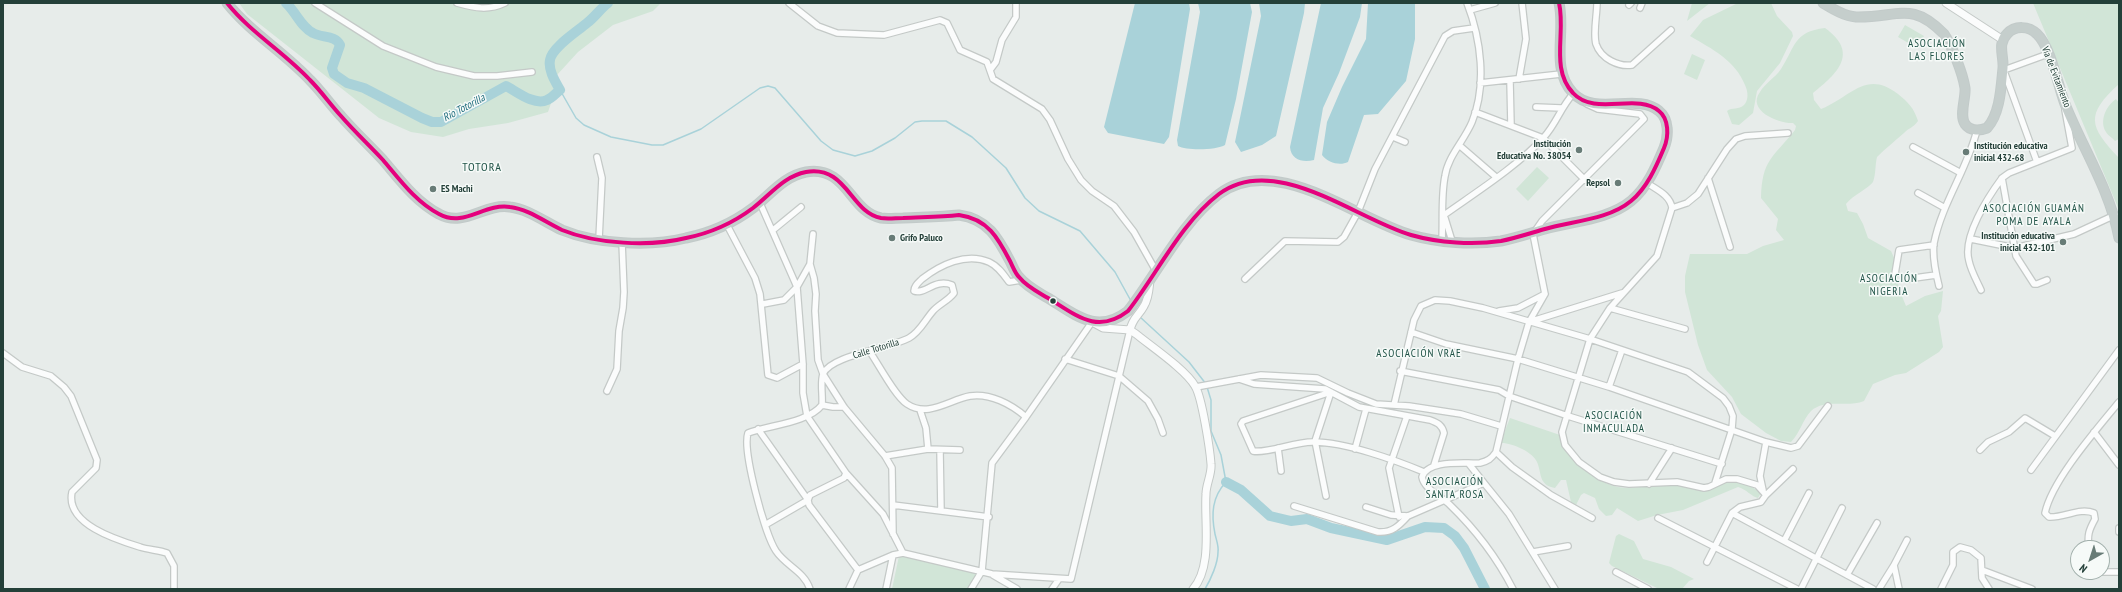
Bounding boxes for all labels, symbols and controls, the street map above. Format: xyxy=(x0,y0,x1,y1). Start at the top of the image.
district label: ASOCIACIÓN LAS FLORES xyxy=(1908,37,1966,63)
street label: Vía de Evitamiento xyxy=(2039,45,2073,109)
water label: Rio Totorilla xyxy=(441,91,487,125)
place label: Institución Educativa No. 38054 xyxy=(1497,138,1571,162)
place label: Institución educativa inicial 432-68 xyxy=(1974,140,2048,164)
marker: Institución Educativa No. 38054 xyxy=(1574,145,1584,155)
marker: Institución educativa inicial 432-68 xyxy=(1961,147,1971,157)
district label: TOTORA xyxy=(462,161,502,175)
place label: Repsol xyxy=(1586,177,1610,189)
marker: Repsol xyxy=(1613,178,1623,188)
place label: ES Machi xyxy=(441,183,473,195)
marker: ES Machi xyxy=(428,184,438,194)
district label: ASOCIACIÓN GUAMÁN POMA DE AYALA xyxy=(1983,202,2085,228)
place label: Institución educativa inicial 432-101 xyxy=(1981,230,2055,254)
place label: Grifo Paluco xyxy=(900,232,943,244)
marker: Grifo Paluco xyxy=(887,233,897,243)
marker: Institución educativa inicial 432-101 xyxy=(2058,237,2068,247)
district label: ASOCIACIÓN NIGERIA xyxy=(1860,272,1918,298)
unlabelled marker xyxy=(1048,296,1058,306)
street label: Calle Totorilla xyxy=(851,336,901,362)
district label: ASOCIACIÓN VRAE xyxy=(1376,347,1462,361)
district label: ASOCIACIÓN INMACULADA xyxy=(1583,409,1645,435)
district label: ASOCIACIÓN SANTA ROSA xyxy=(1426,475,1484,501)
north arrow xyxy=(2070,540,2110,580)
text: N xyxy=(2076,561,2090,576)

